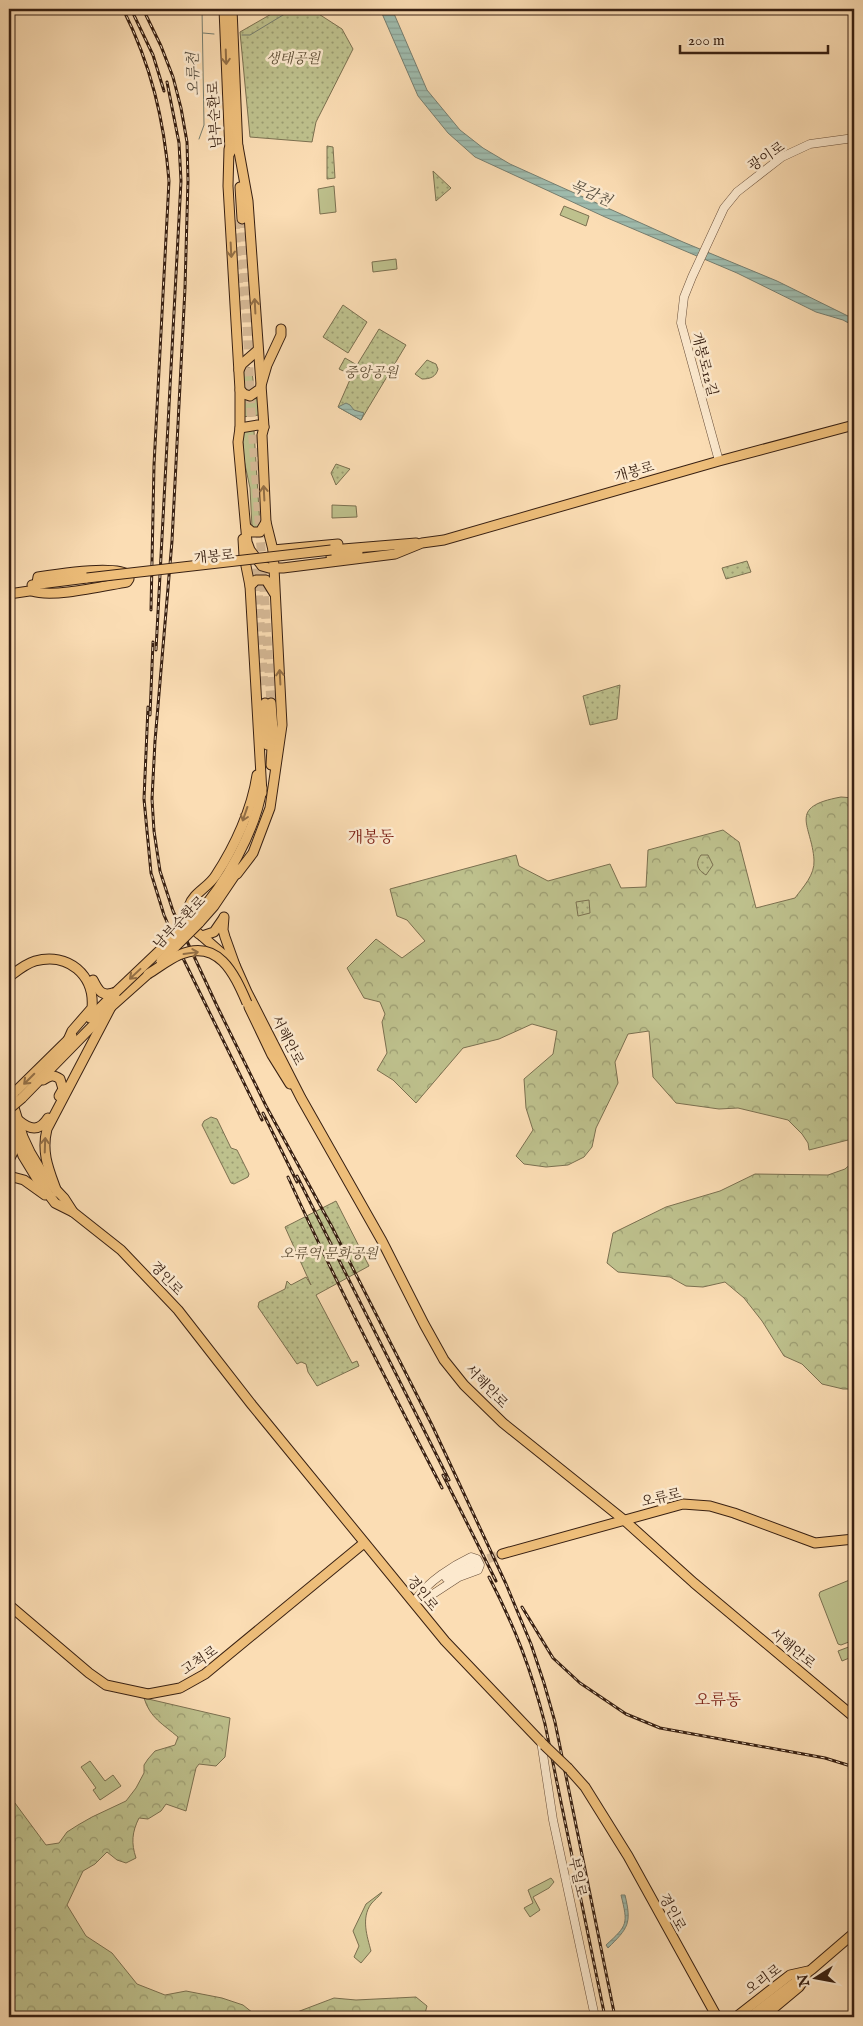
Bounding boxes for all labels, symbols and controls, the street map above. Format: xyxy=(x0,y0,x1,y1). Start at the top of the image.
scale bar xyxy=(680,22,828,54)
text: 200 m xyxy=(688,31,725,50)
one-way arrow xyxy=(221,49,230,65)
park label: 생태공원 xyxy=(266,50,322,68)
water label: 오류천 xyxy=(184,51,203,96)
street label: 남부순환로 xyxy=(204,80,226,149)
street label: 광이로 xyxy=(745,138,789,176)
water label: 목감천 xyxy=(567,176,616,212)
one-way arrow xyxy=(227,242,236,258)
one-way arrow xyxy=(250,298,259,314)
street label: 개봉로12길 xyxy=(687,330,721,398)
park label: 중앙공원 xyxy=(344,364,400,382)
street label: 개봉로 xyxy=(612,458,657,486)
one-way arrow xyxy=(260,485,269,501)
street label: 개봉로 xyxy=(193,546,236,568)
one-way arrow xyxy=(275,669,284,685)
one-way arrow xyxy=(240,806,250,822)
district label: 개봉동 xyxy=(348,828,395,848)
street label: 남부순환로 xyxy=(150,892,210,953)
one-way arrow xyxy=(183,948,199,958)
one-way arrow xyxy=(129,968,142,980)
street label: 서해안로 xyxy=(267,1012,308,1069)
one-way arrow xyxy=(23,1072,35,1085)
one-way arrow xyxy=(40,1138,49,1154)
park label: 오류역 문화공원 xyxy=(280,1245,379,1263)
street label: 경인로 xyxy=(146,1258,187,1300)
street label: 서해안로 xyxy=(461,1361,512,1413)
street label: 오류로 xyxy=(639,1485,683,1511)
street label: 경인로 xyxy=(402,1572,442,1615)
street label: 서해안로 xyxy=(766,1624,819,1673)
street label: 고척로 xyxy=(178,1642,222,1680)
district label: 오류동 xyxy=(695,1691,742,1711)
street label: 부일로 xyxy=(564,1855,590,1899)
street label: 경인로 xyxy=(655,1890,690,1935)
north arrow xyxy=(790,1954,840,2004)
street label: 오리로 xyxy=(742,1960,786,1999)
text: N xyxy=(794,1973,814,1989)

